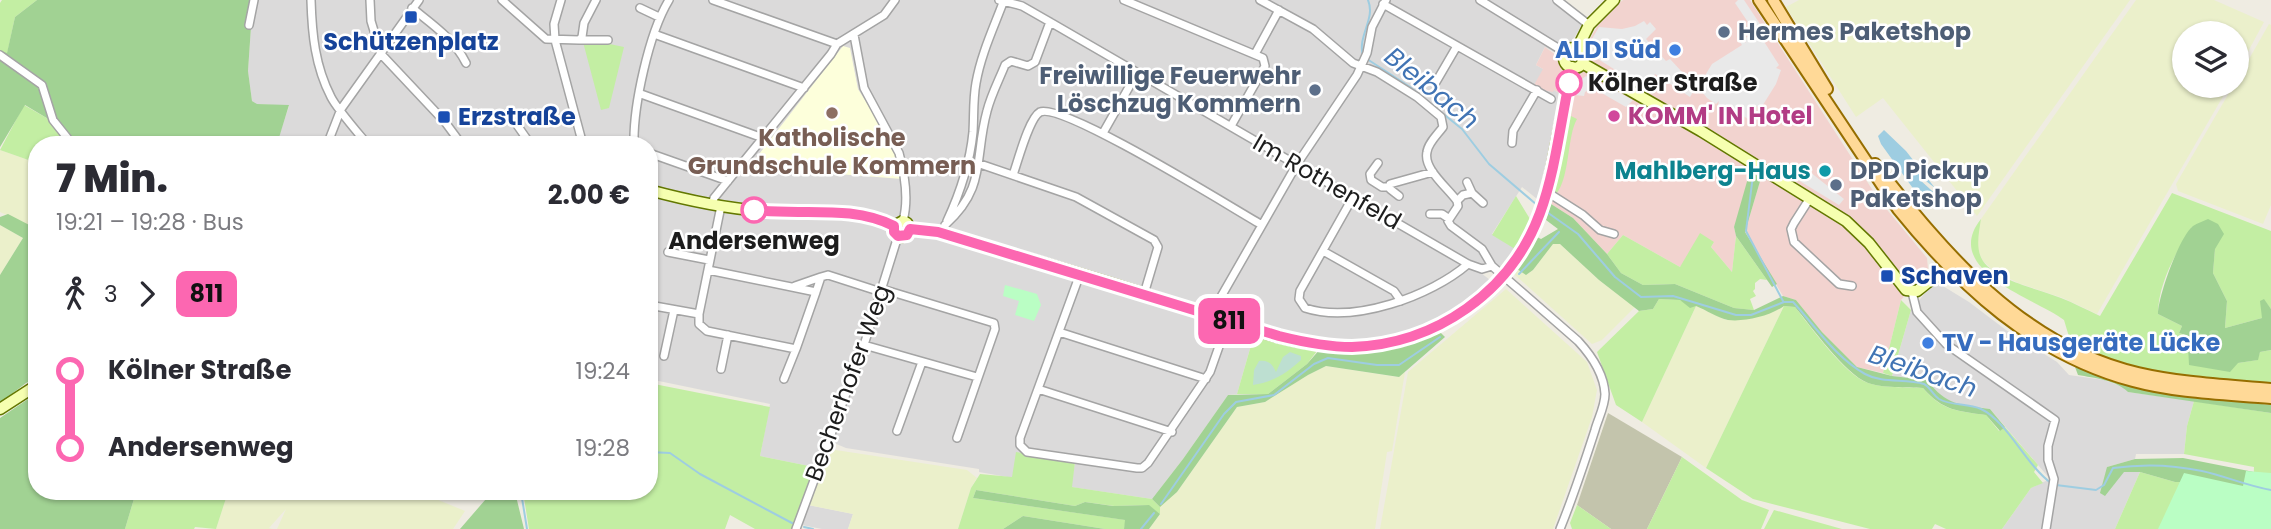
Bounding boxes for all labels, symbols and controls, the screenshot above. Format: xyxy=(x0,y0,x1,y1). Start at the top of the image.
marker: Schützenplatz xyxy=(403,9,419,25)
place label: Hermes Paketshop xyxy=(1738,15,1971,48)
map controls xyxy=(2172,21,2249,98)
button: layers xyxy=(2172,21,2249,98)
marker: Hermes Paketshop xyxy=(1716,24,1732,40)
place label: Schützenplatz xyxy=(323,25,499,58)
place label: ALDI Süd xyxy=(1555,33,1661,66)
water label: Bleibach xyxy=(1377,39,1487,137)
marker: ALDI Süd xyxy=(1667,42,1683,58)
place label: Freiwillige Feuerwehr Löschzug Kommern xyxy=(1039,59,1301,120)
place label: Kölner Straße xyxy=(1588,66,1758,99)
marker: Kölner Straße xyxy=(1556,70,1582,96)
marker: Freiwillige Feuerwehr Löschzug Kommern xyxy=(1307,82,1323,98)
place label: KOMM' IN Hotel xyxy=(1628,99,1813,132)
place label: Erzstraße xyxy=(458,100,576,133)
marker: Katholische Grundschule Kommern xyxy=(824,105,840,121)
marker: KOMM' IN Hotel xyxy=(1606,108,1622,124)
marker: Erzstraße xyxy=(436,109,452,125)
place label: Katholische Grundschule Kommern xyxy=(688,121,976,182)
street label: Im Rothenfeld xyxy=(1247,126,1407,237)
text: 7 Min. xyxy=(56,152,168,205)
place label: Mahlberg-Haus xyxy=(1614,154,1811,187)
place label: DPD Pickup Paketshop xyxy=(1850,154,1989,215)
marker: Mahlberg-Haus xyxy=(1817,163,1833,179)
text: 2.00 € xyxy=(548,177,630,213)
marker: DPD Pickup Paketshop xyxy=(1828,177,1844,193)
marker: Andersenweg xyxy=(741,197,767,223)
text: 19:21 – 19:28 · Bus xyxy=(56,206,244,238)
place label: Andersenweg xyxy=(668,224,840,257)
place label: Schaven xyxy=(1901,259,2009,292)
marker: Schaven xyxy=(1879,268,1895,284)
icon: walk xyxy=(56,275,94,313)
icon: forward xyxy=(128,275,166,313)
text: 811 xyxy=(190,277,223,310)
text: 3 xyxy=(104,278,118,310)
street label: Becherhofer Weg xyxy=(797,280,898,486)
line badge: 811 xyxy=(1189,298,1269,344)
text: 811 xyxy=(1212,304,1246,337)
place label: TV - Hausgeräte Lücke xyxy=(1942,326,2220,359)
marker: TV - Hausgeräte Lücke xyxy=(1920,335,1936,351)
water label: Bleibach xyxy=(1864,336,1982,406)
text: Kölner Straße xyxy=(108,352,292,388)
text: 19:24 xyxy=(576,355,630,387)
text: Andersenweg xyxy=(108,429,294,465)
text: 19:28 xyxy=(576,432,630,464)

